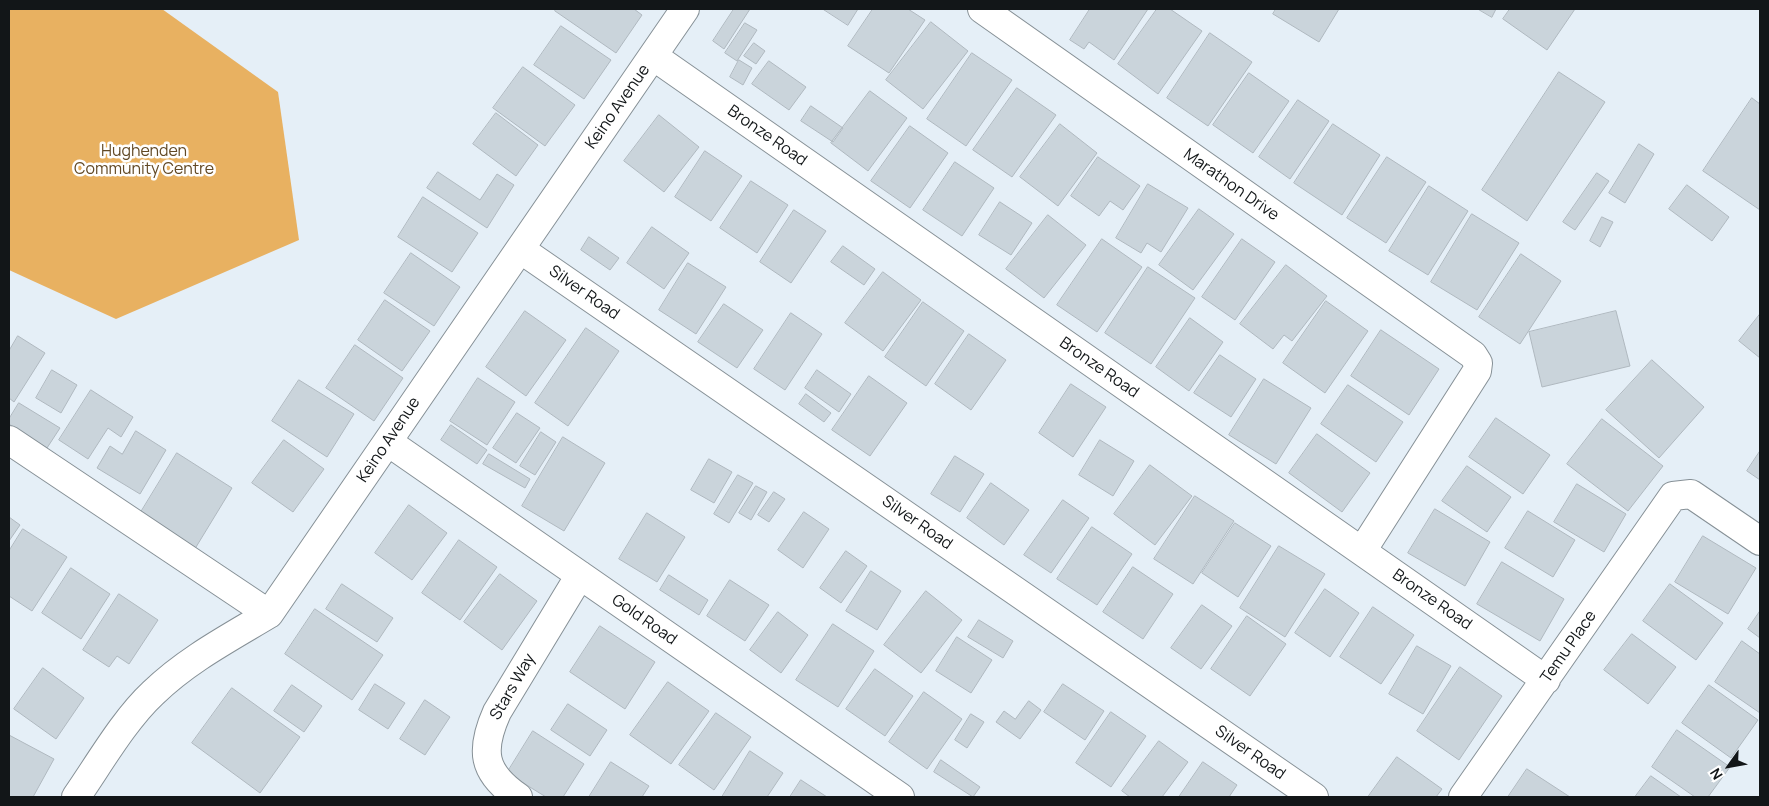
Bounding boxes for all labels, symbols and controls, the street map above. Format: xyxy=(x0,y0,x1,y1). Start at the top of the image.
street label: Keino Avenue xyxy=(582,61,654,153)
street label: Bronze Road xyxy=(724,102,810,170)
park label: Hughenden Community Centre xyxy=(74,142,214,180)
street label: Marathon Drive xyxy=(1180,145,1282,225)
street label: Silver Road xyxy=(545,262,623,324)
street label: Bronze Road xyxy=(1056,334,1142,402)
street label: Keino Avenue xyxy=(353,394,425,486)
street label: Silver Road xyxy=(878,492,956,554)
street label: Bronze Road xyxy=(1389,566,1475,634)
street label: Gold Road xyxy=(608,591,680,649)
street label: Temu Place xyxy=(1537,607,1601,687)
street label: Stars Way xyxy=(486,650,540,724)
street label: Silver Road xyxy=(1211,722,1289,784)
north arrow xyxy=(1704,741,1754,791)
text: N xyxy=(1705,765,1727,784)

